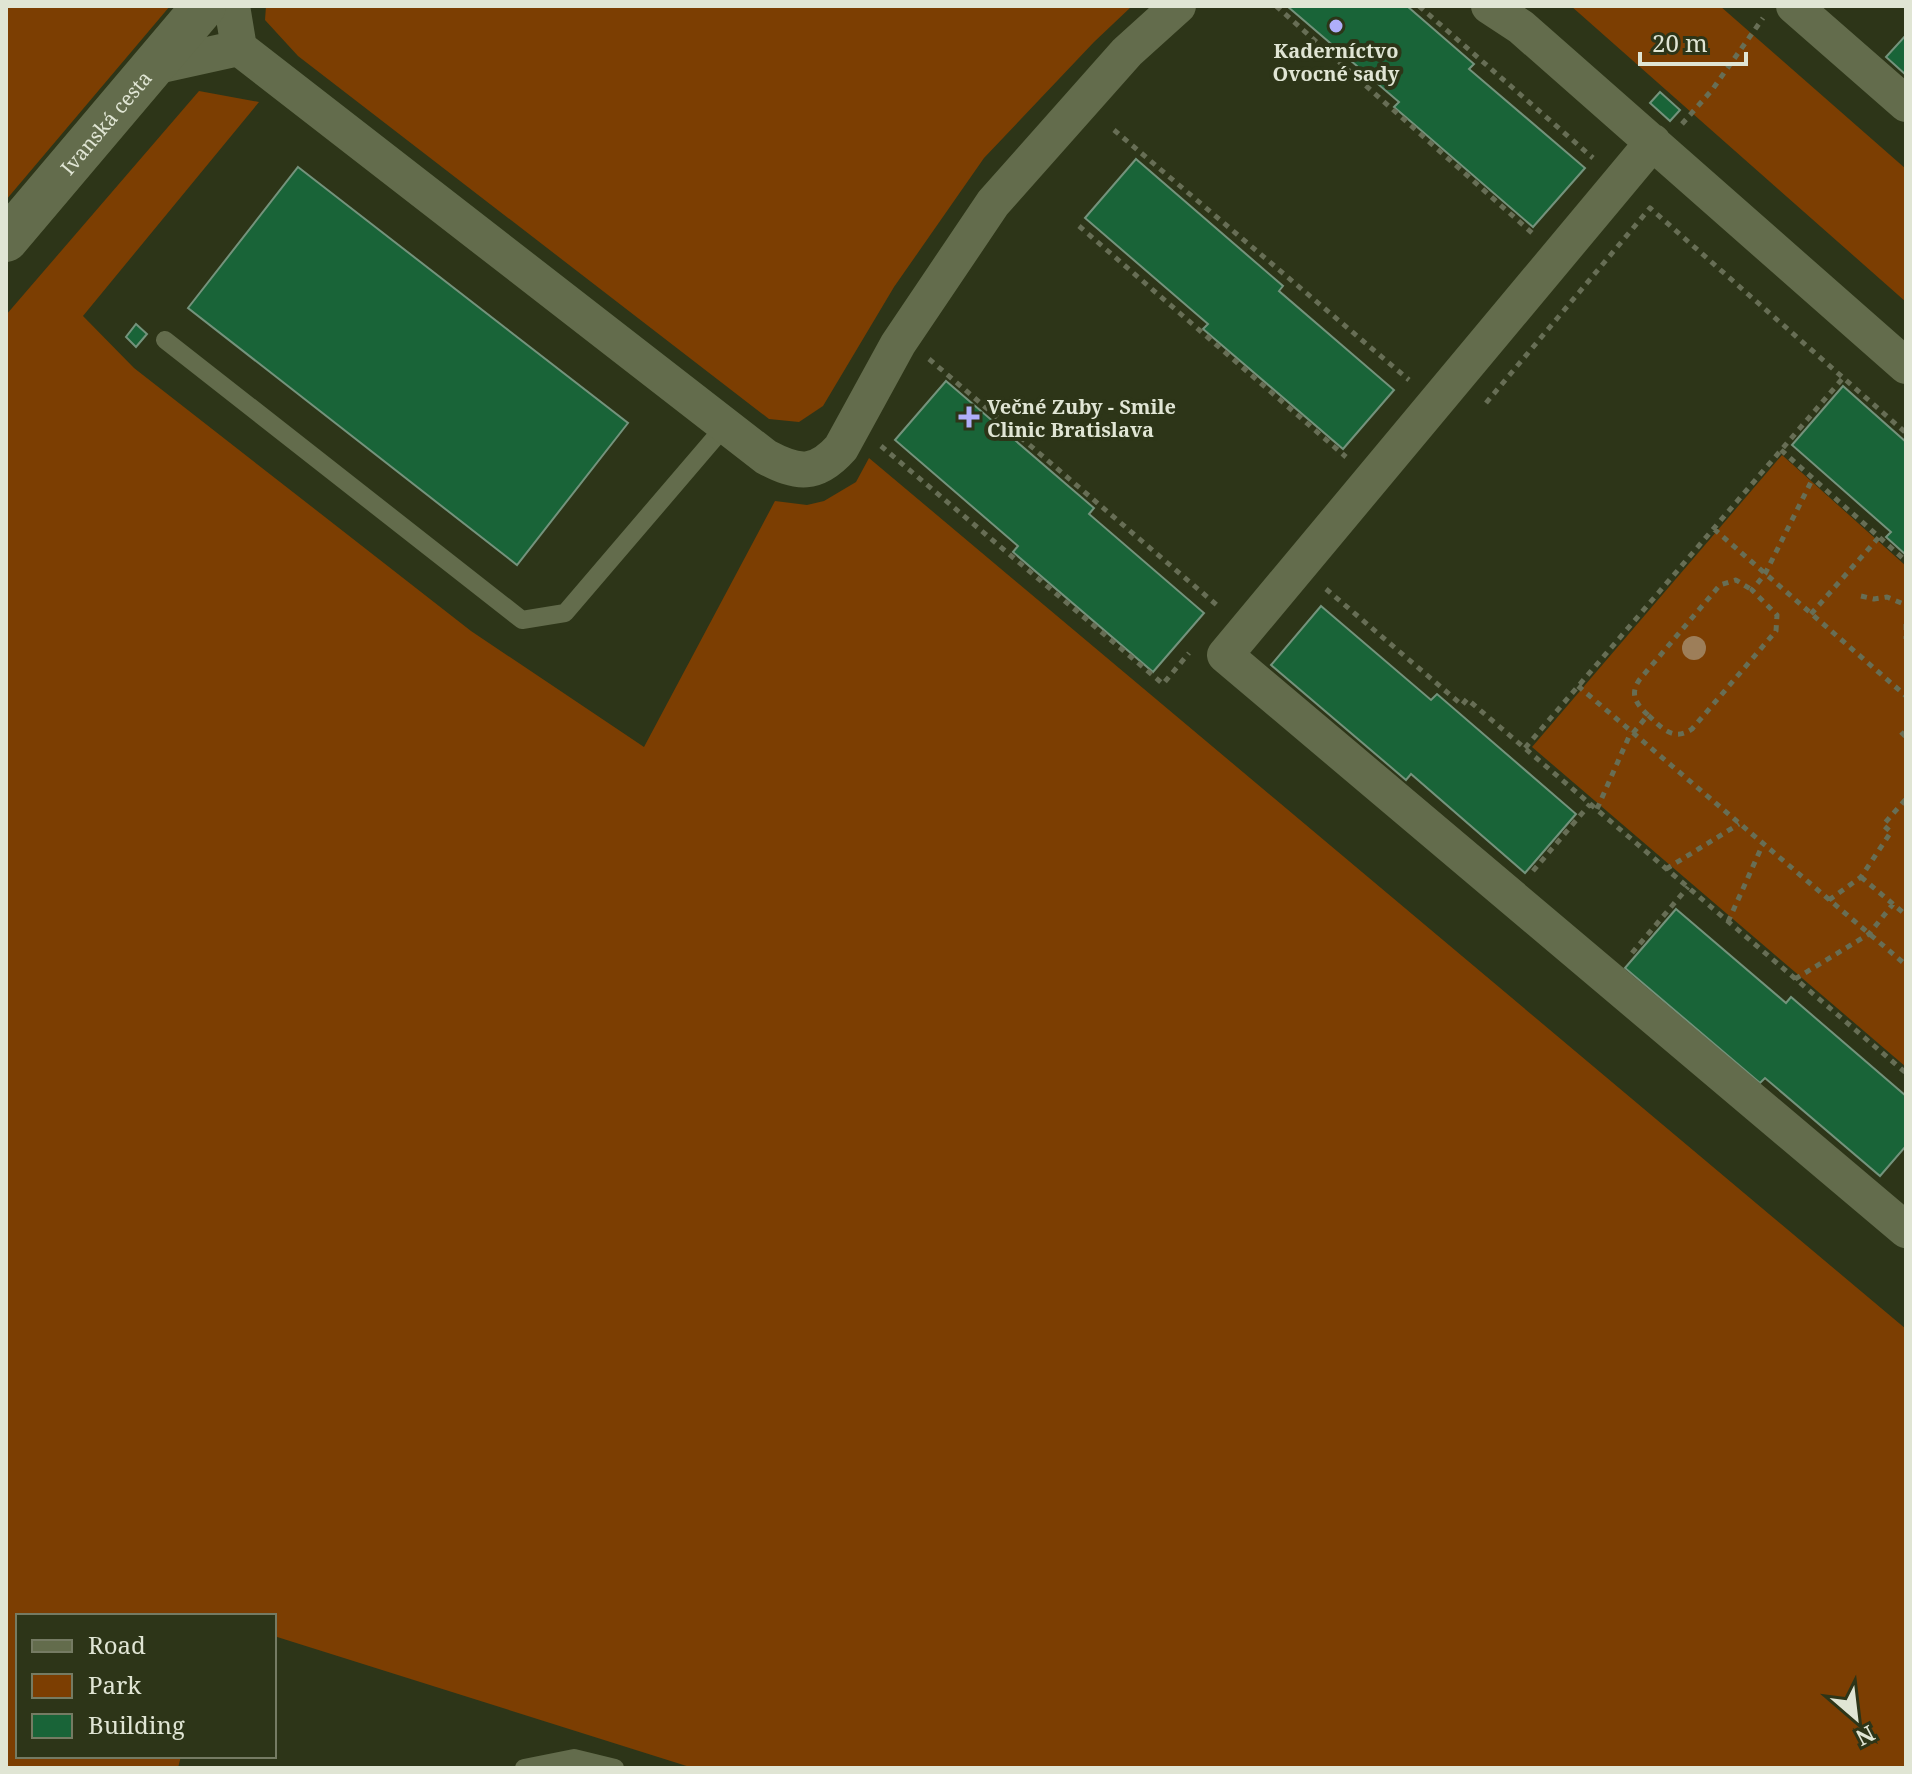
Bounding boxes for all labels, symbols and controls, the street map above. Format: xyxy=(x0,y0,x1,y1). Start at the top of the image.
scale bar xyxy=(1640,16,1746,66)
marker: Kaderníctvo Ovocné sady xyxy=(1327,17,1345,35)
text: 20 m xyxy=(1652,26,1708,59)
place label: Kaderníctvo Ovocné sady xyxy=(1273,37,1400,87)
street label: Ivanská cesta xyxy=(54,65,157,180)
place label: Večné Zuby - Smile Clinic Bratislava xyxy=(987,393,1176,443)
marker: Večné Zuby - Smile Clinic Bratislava xyxy=(958,406,980,428)
legend xyxy=(16,1614,276,1758)
text: Road xyxy=(88,1628,146,1661)
text: Park xyxy=(88,1668,142,1701)
north arrow xyxy=(1816,1678,1896,1758)
text: Building xyxy=(88,1708,185,1741)
text: N xyxy=(1851,1719,1881,1754)

